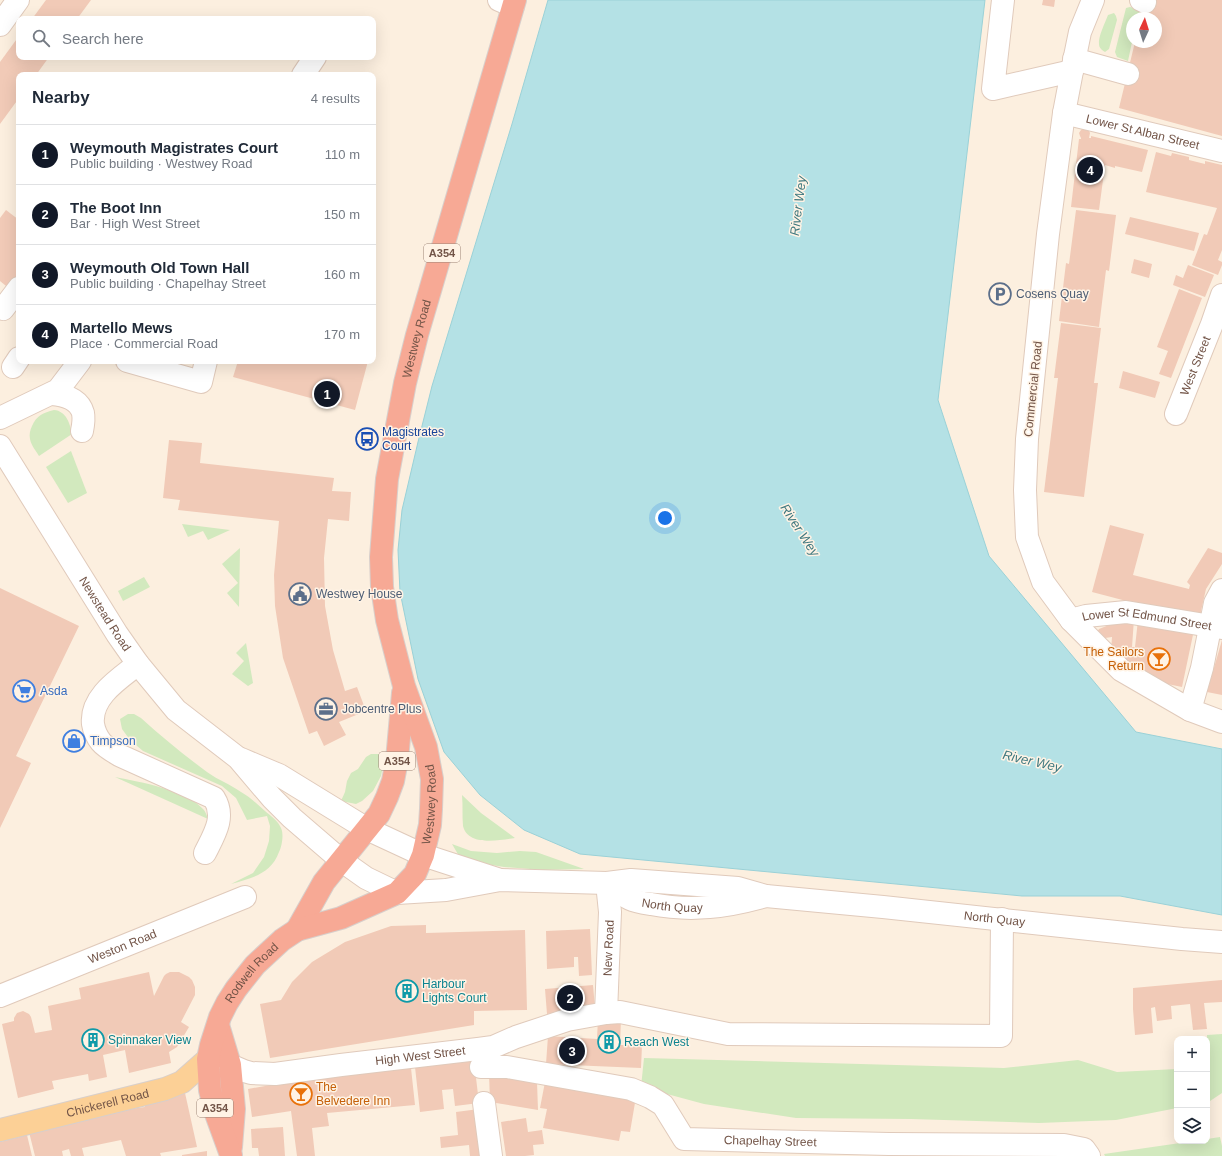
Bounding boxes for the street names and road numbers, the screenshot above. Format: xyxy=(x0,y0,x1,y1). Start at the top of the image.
street label: Lower St Alban Street xyxy=(1085,112,1202,152)
road number: A354 xyxy=(424,244,460,262)
street label: Westwey Road xyxy=(400,298,434,379)
street label: West Street xyxy=(1177,333,1214,397)
street label: Commercial Road xyxy=(1021,341,1045,437)
street label: Newstead Road xyxy=(76,574,134,654)
street label: Lower St Edmund Street xyxy=(1080,605,1213,633)
road number: A354 xyxy=(379,752,415,770)
street label: Westwey Road xyxy=(419,763,439,846)
street label: North Quay xyxy=(641,896,703,915)
street label: North Quay xyxy=(963,909,1026,929)
street label: New Road xyxy=(600,920,617,976)
street label: Weston Road xyxy=(86,926,159,967)
street label: Rodwell Road xyxy=(222,940,281,1005)
street label: High West Street xyxy=(374,1043,467,1068)
street label: Chickerell Road xyxy=(65,1086,151,1120)
road number: A354 xyxy=(197,1099,233,1117)
street label: Chapelhay Street xyxy=(724,1133,817,1149)

